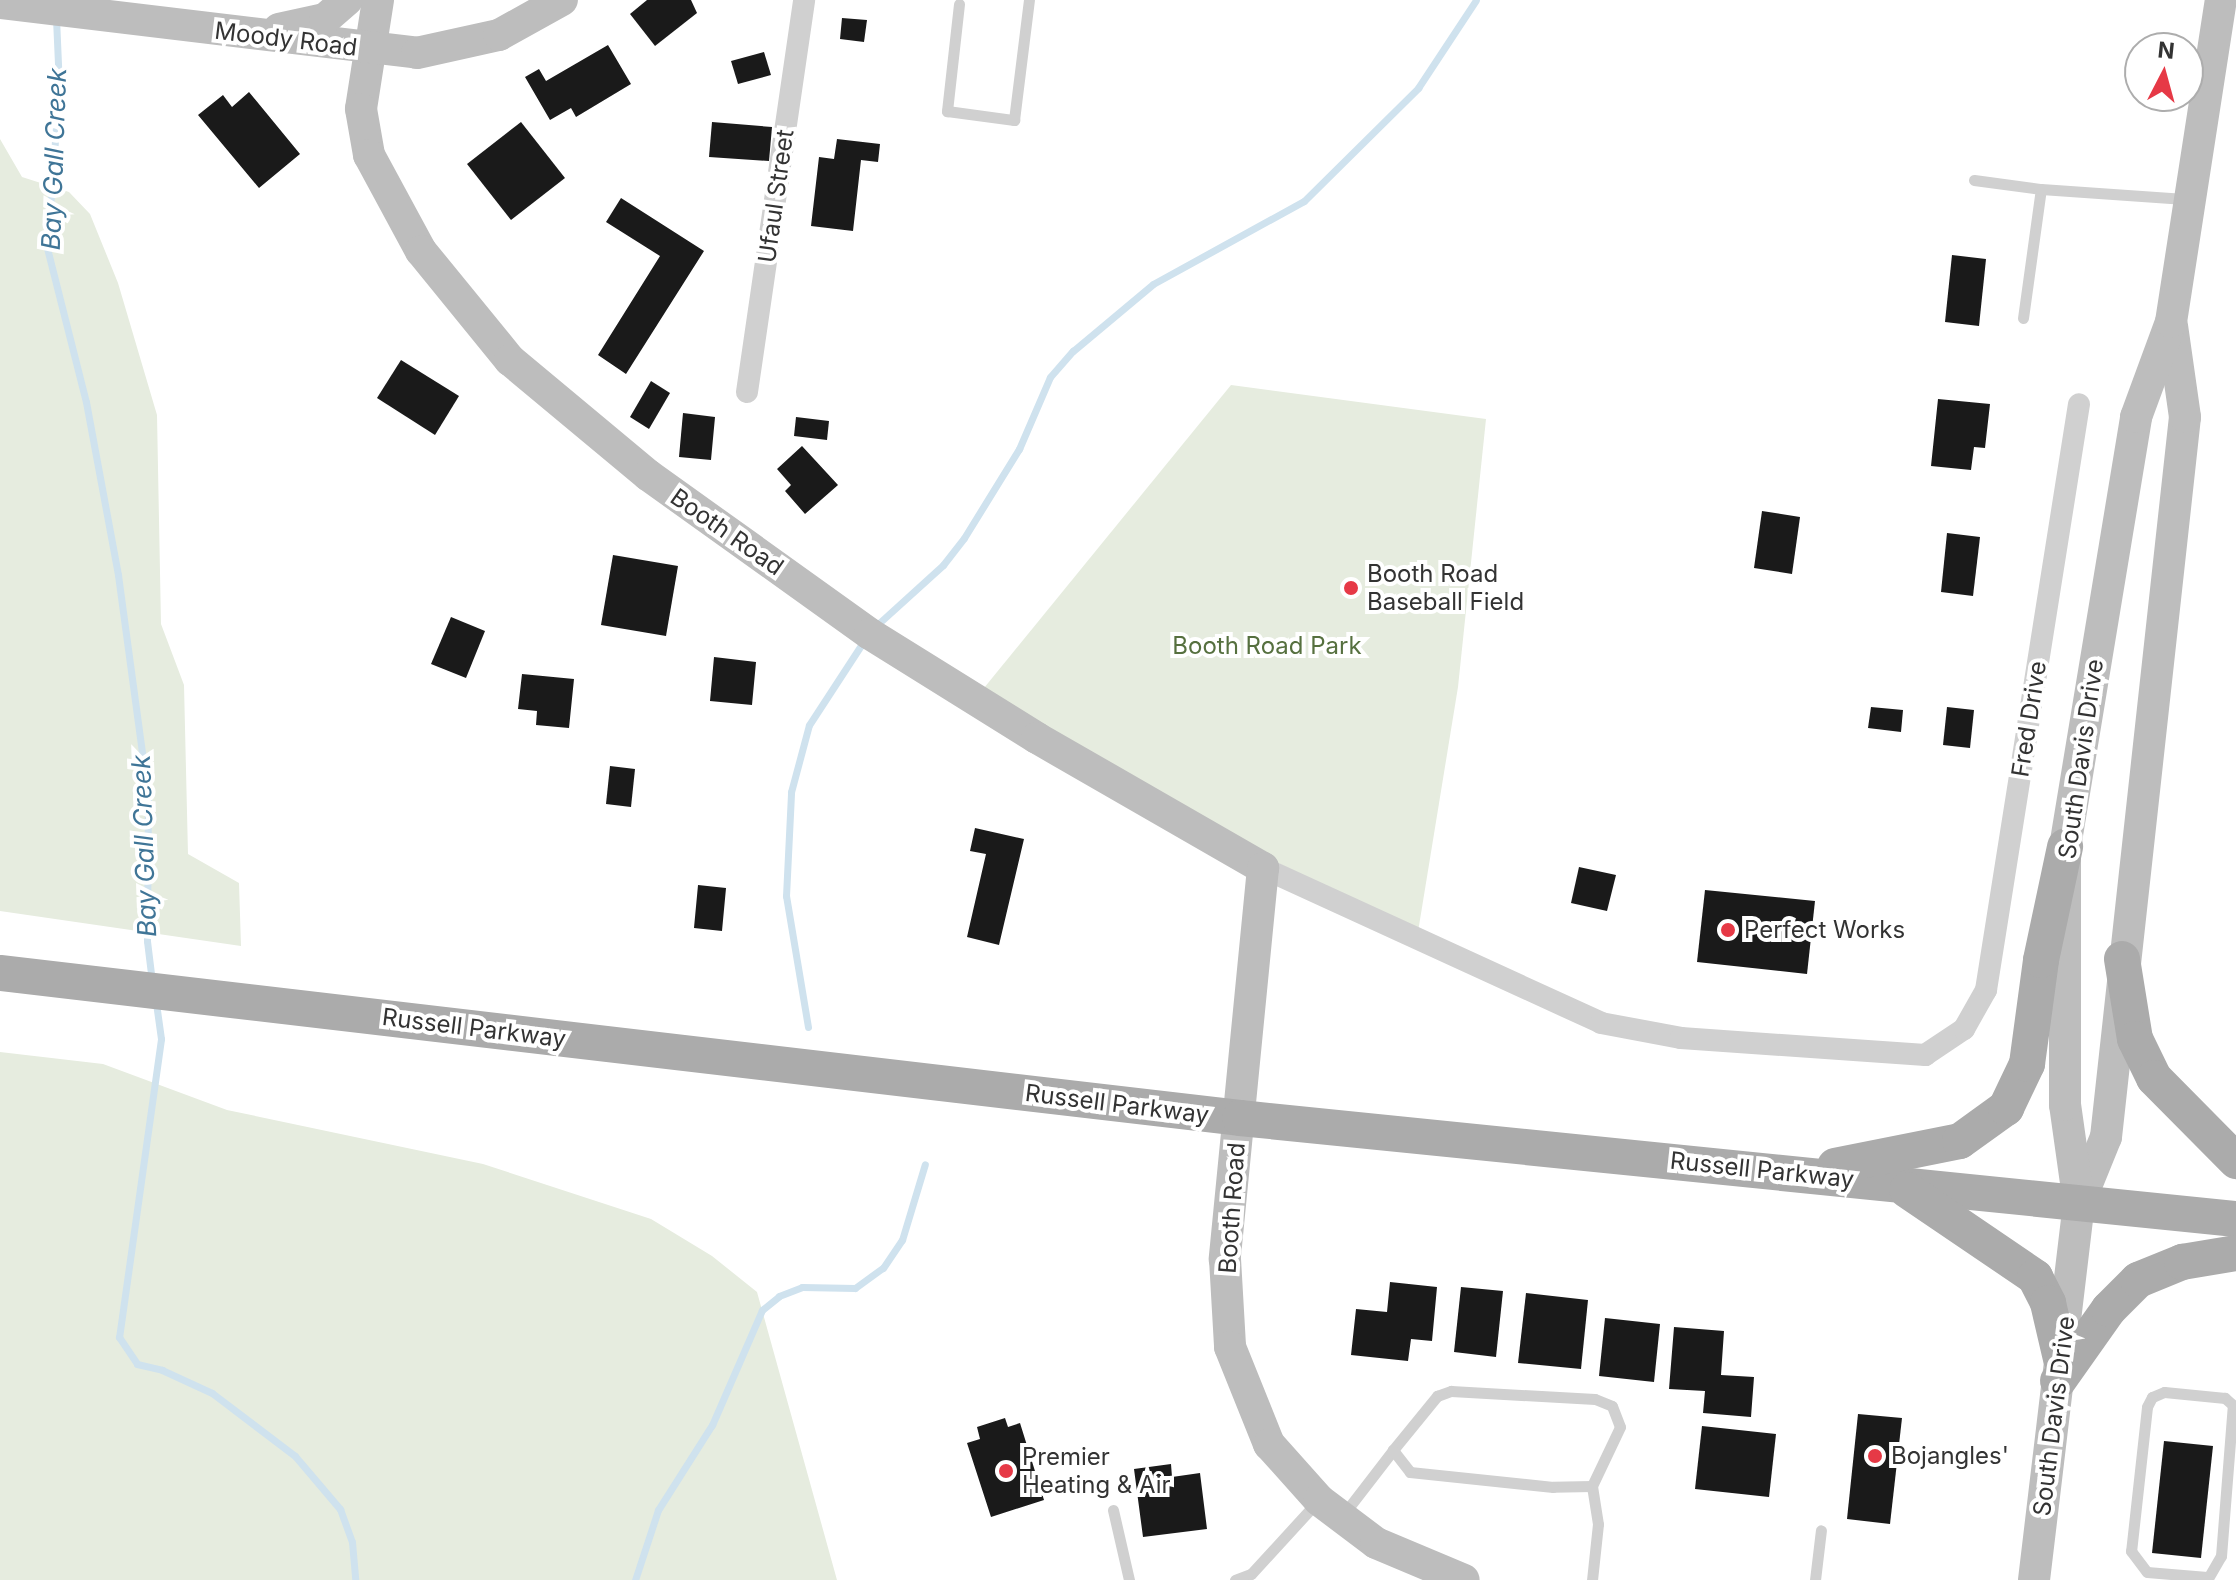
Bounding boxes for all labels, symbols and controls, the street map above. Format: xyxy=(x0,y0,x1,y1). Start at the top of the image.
street label: Moody Road xyxy=(213,16,359,62)
north arrow xyxy=(2124,32,2204,112)
text: N xyxy=(2157,36,2176,64)
water label: Bay Gall Creek xyxy=(35,67,73,251)
street label: Ufaul Street xyxy=(752,127,800,265)
street label: Booth Road xyxy=(665,483,789,581)
place label: Booth Road Baseball Field xyxy=(1367,560,1524,616)
marker: Booth Road Baseball Field xyxy=(1342,579,1360,597)
park label: Booth Road Park xyxy=(1172,632,1362,660)
street label: South Davis Drive xyxy=(2053,657,2109,861)
street label: Fred Drive xyxy=(2006,659,2052,779)
water label: Bay Gall Creek xyxy=(125,754,163,938)
place label: Perfect Works xyxy=(1744,916,1905,944)
marker: Perfect Works xyxy=(1719,921,1737,939)
street label: Russell Parkway xyxy=(380,1002,568,1054)
street label: Russell Parkway xyxy=(1023,1078,1211,1130)
street label: Booth Road xyxy=(1213,1142,1251,1274)
street label: Russell Parkway xyxy=(1669,1146,1855,1194)
street label: South Davis Drive xyxy=(2027,1314,2081,1518)
place label: Bojangles' xyxy=(1891,1442,2009,1470)
place label: Premier Heating & Air xyxy=(1022,1443,1171,1499)
marker: Bojangles' xyxy=(1866,1447,1884,1465)
marker: Premier Heating & Air xyxy=(997,1462,1015,1480)

